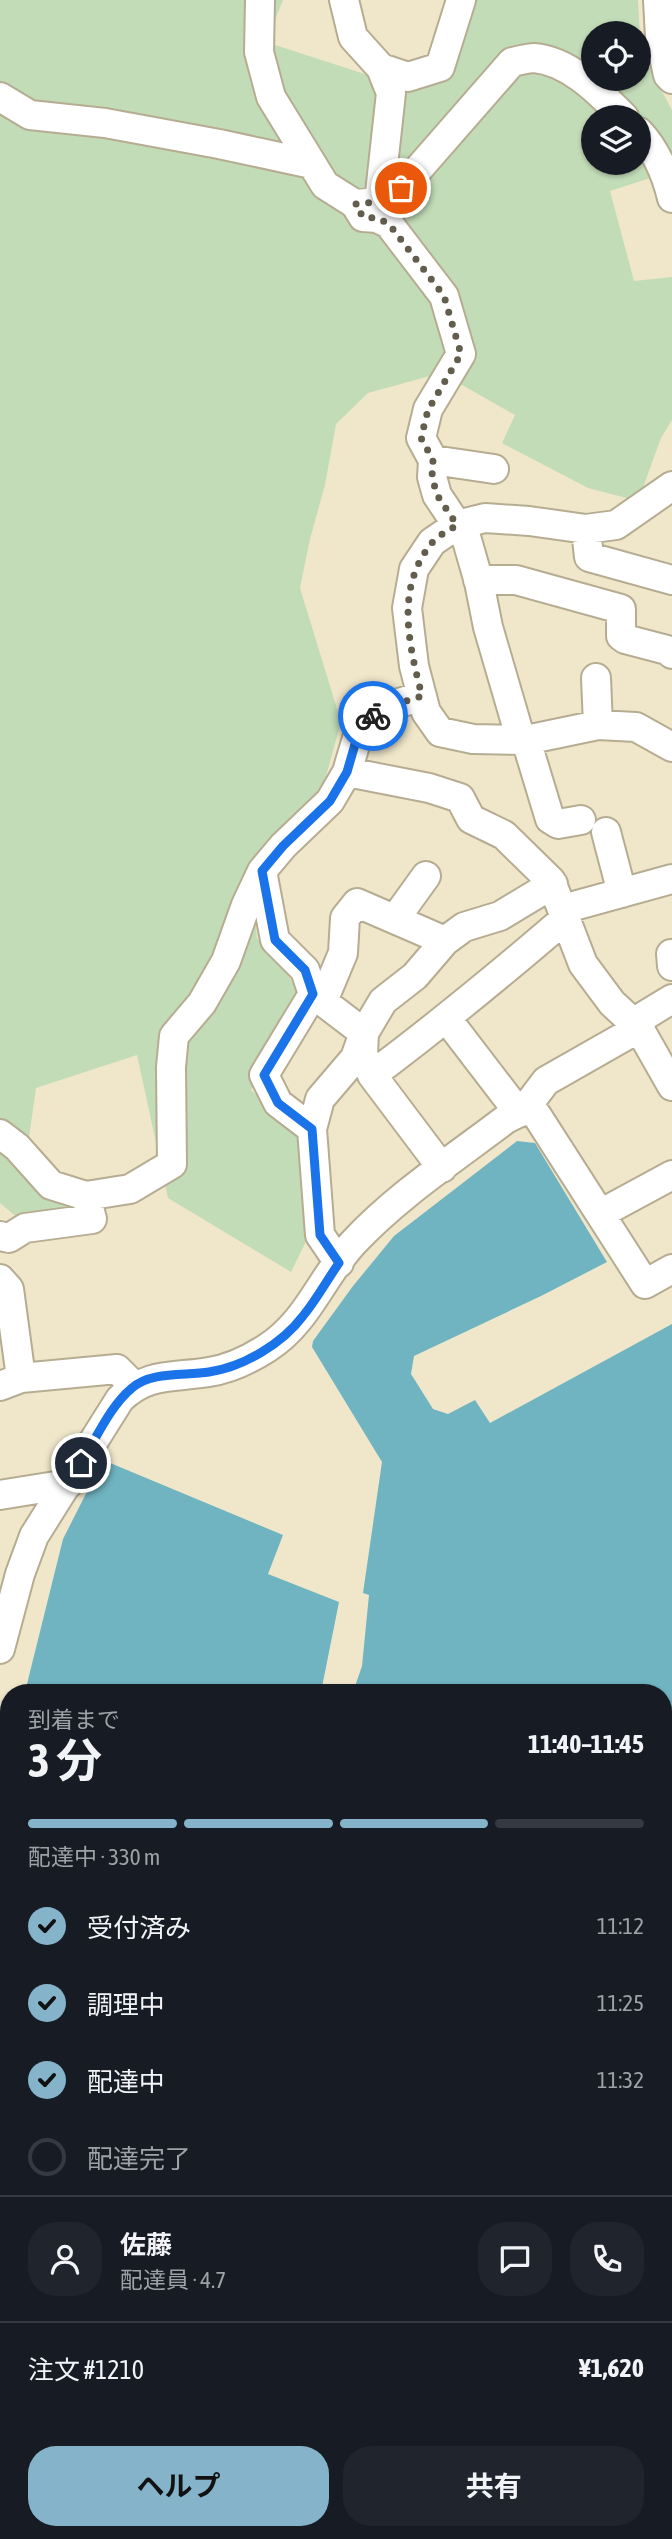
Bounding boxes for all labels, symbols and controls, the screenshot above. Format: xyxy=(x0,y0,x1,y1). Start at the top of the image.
map controls xyxy=(581,21,651,175)
button: locate xyxy=(581,21,651,91)
button: layers xyxy=(581,105,651,175)
pin xyxy=(371,158,431,218)
icon: bag xyxy=(382,169,420,207)
courier xyxy=(338,681,408,751)
icon: bike xyxy=(354,697,392,735)
pin xyxy=(51,1433,111,1493)
icon: home xyxy=(62,1444,100,1482)
text: 到着まで xyxy=(28,1707,120,1733)
text: 11:40–11:45 xyxy=(528,1729,644,1759)
text: 3 分 xyxy=(28,1734,102,1787)
text: 配達中 · 330 m xyxy=(28,1844,160,1870)
icon: check xyxy=(28,1907,66,1945)
text: 受付済み xyxy=(87,1913,191,1943)
text: 11:12 xyxy=(597,1913,644,1939)
icon: check xyxy=(28,1984,66,2022)
text: 調理中 xyxy=(87,1990,165,2020)
text: 11:25 xyxy=(597,1990,644,2016)
icon: check xyxy=(28,2061,66,2099)
text: 配達中 xyxy=(87,2067,165,2097)
text: 11:32 xyxy=(597,2067,644,2093)
text: 配達完了 xyxy=(87,2144,191,2174)
button: person xyxy=(28,2222,102,2296)
button: chat xyxy=(478,2222,552,2296)
button: phone xyxy=(570,2222,644,2296)
text: 佐藤 xyxy=(120,2230,172,2260)
text: 配達員 · 4.7 xyxy=(120,2267,226,2293)
text: ¥1,620 xyxy=(579,2353,644,2383)
text: 注文 #1210 xyxy=(28,2355,144,2385)
button: ヘルプ xyxy=(28,2446,329,2526)
button: 共有 xyxy=(343,2446,644,2526)

